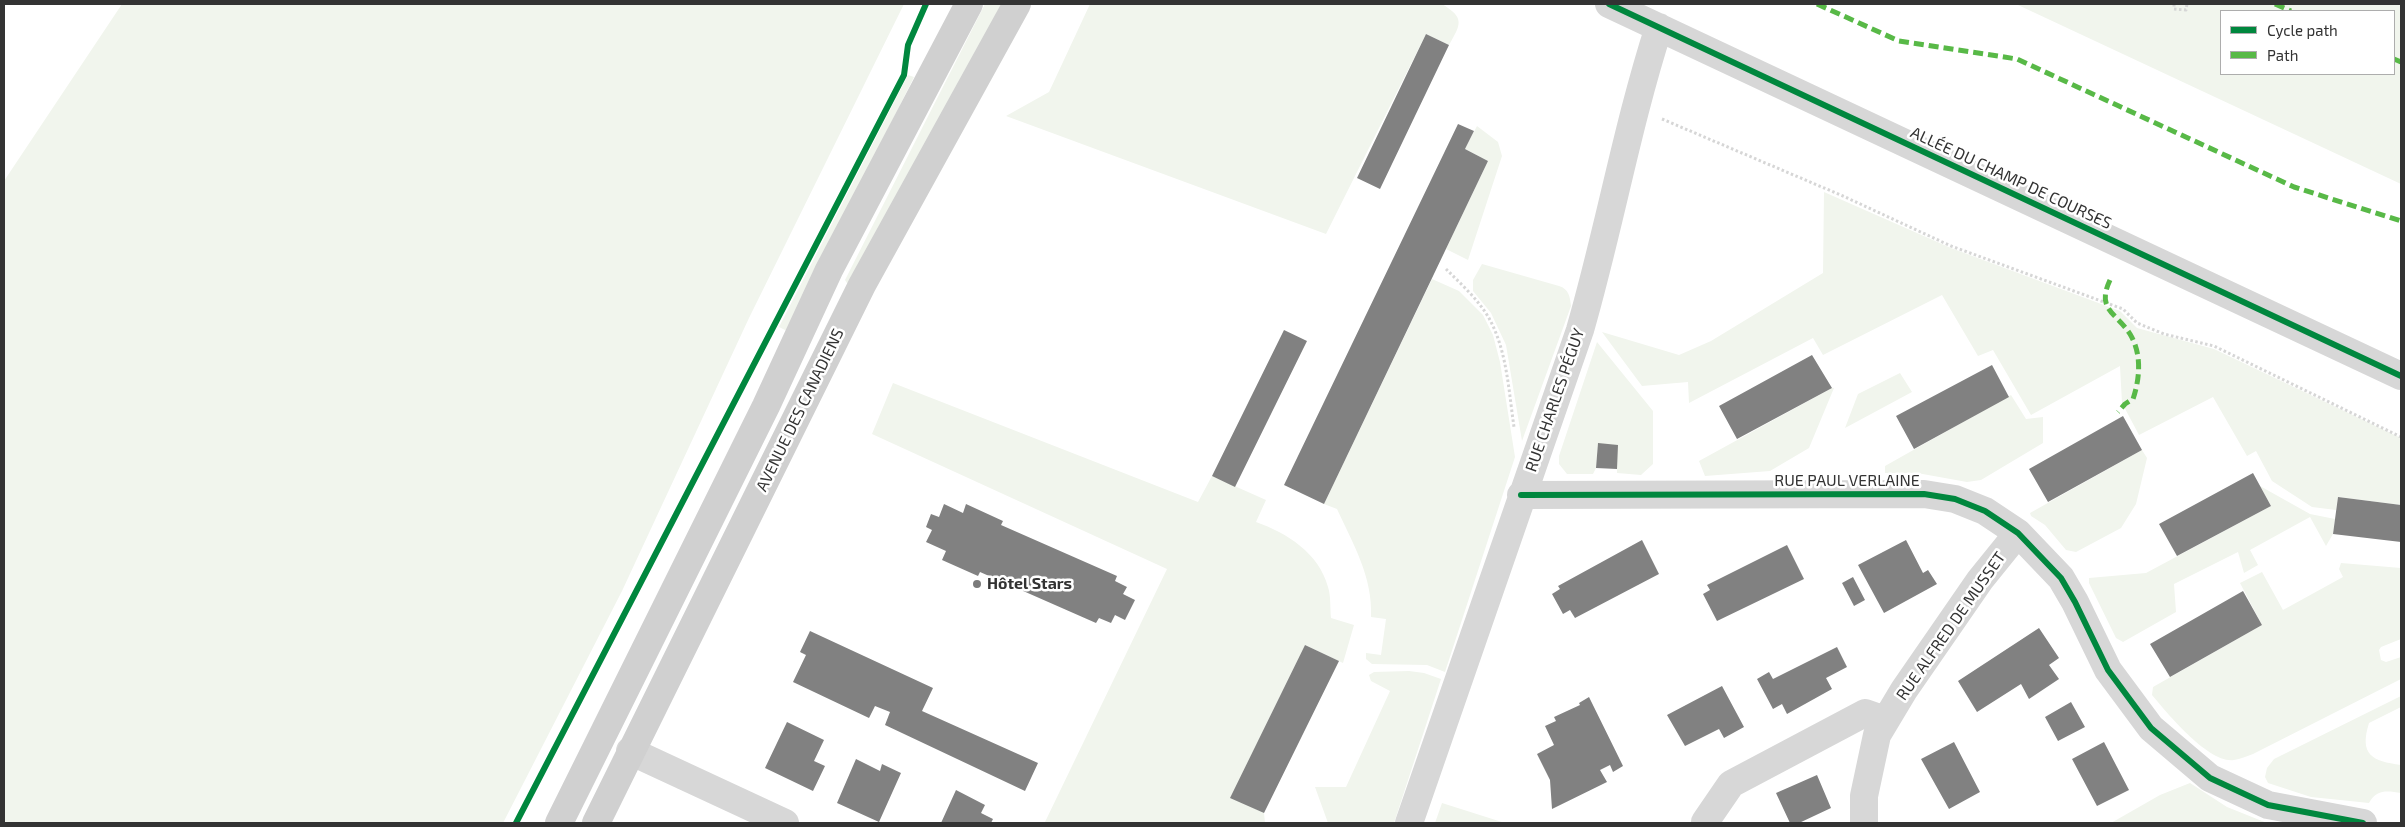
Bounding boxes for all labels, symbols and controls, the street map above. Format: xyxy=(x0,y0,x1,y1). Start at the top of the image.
legend xyxy=(2220,10,2395,75)
text: Cycle path xyxy=(2267,21,2338,39)
text: Path xyxy=(2267,46,2298,64)
street label: ALLÉE DU CHAMP DE COURSES xyxy=(1907,123,2115,233)
street label: AVENUE DES CANADIENS xyxy=(752,325,848,495)
street label: RUE CHARLES PÉGUY xyxy=(1521,326,1589,474)
street label: RUE PAUL VERLAINE xyxy=(1774,471,1920,491)
street label: RUE ALFRED DE MUSSET xyxy=(1892,548,2010,704)
place label: Hôtel Stars xyxy=(987,574,1072,594)
marker: Hôtel Stars xyxy=(971,578,983,590)

